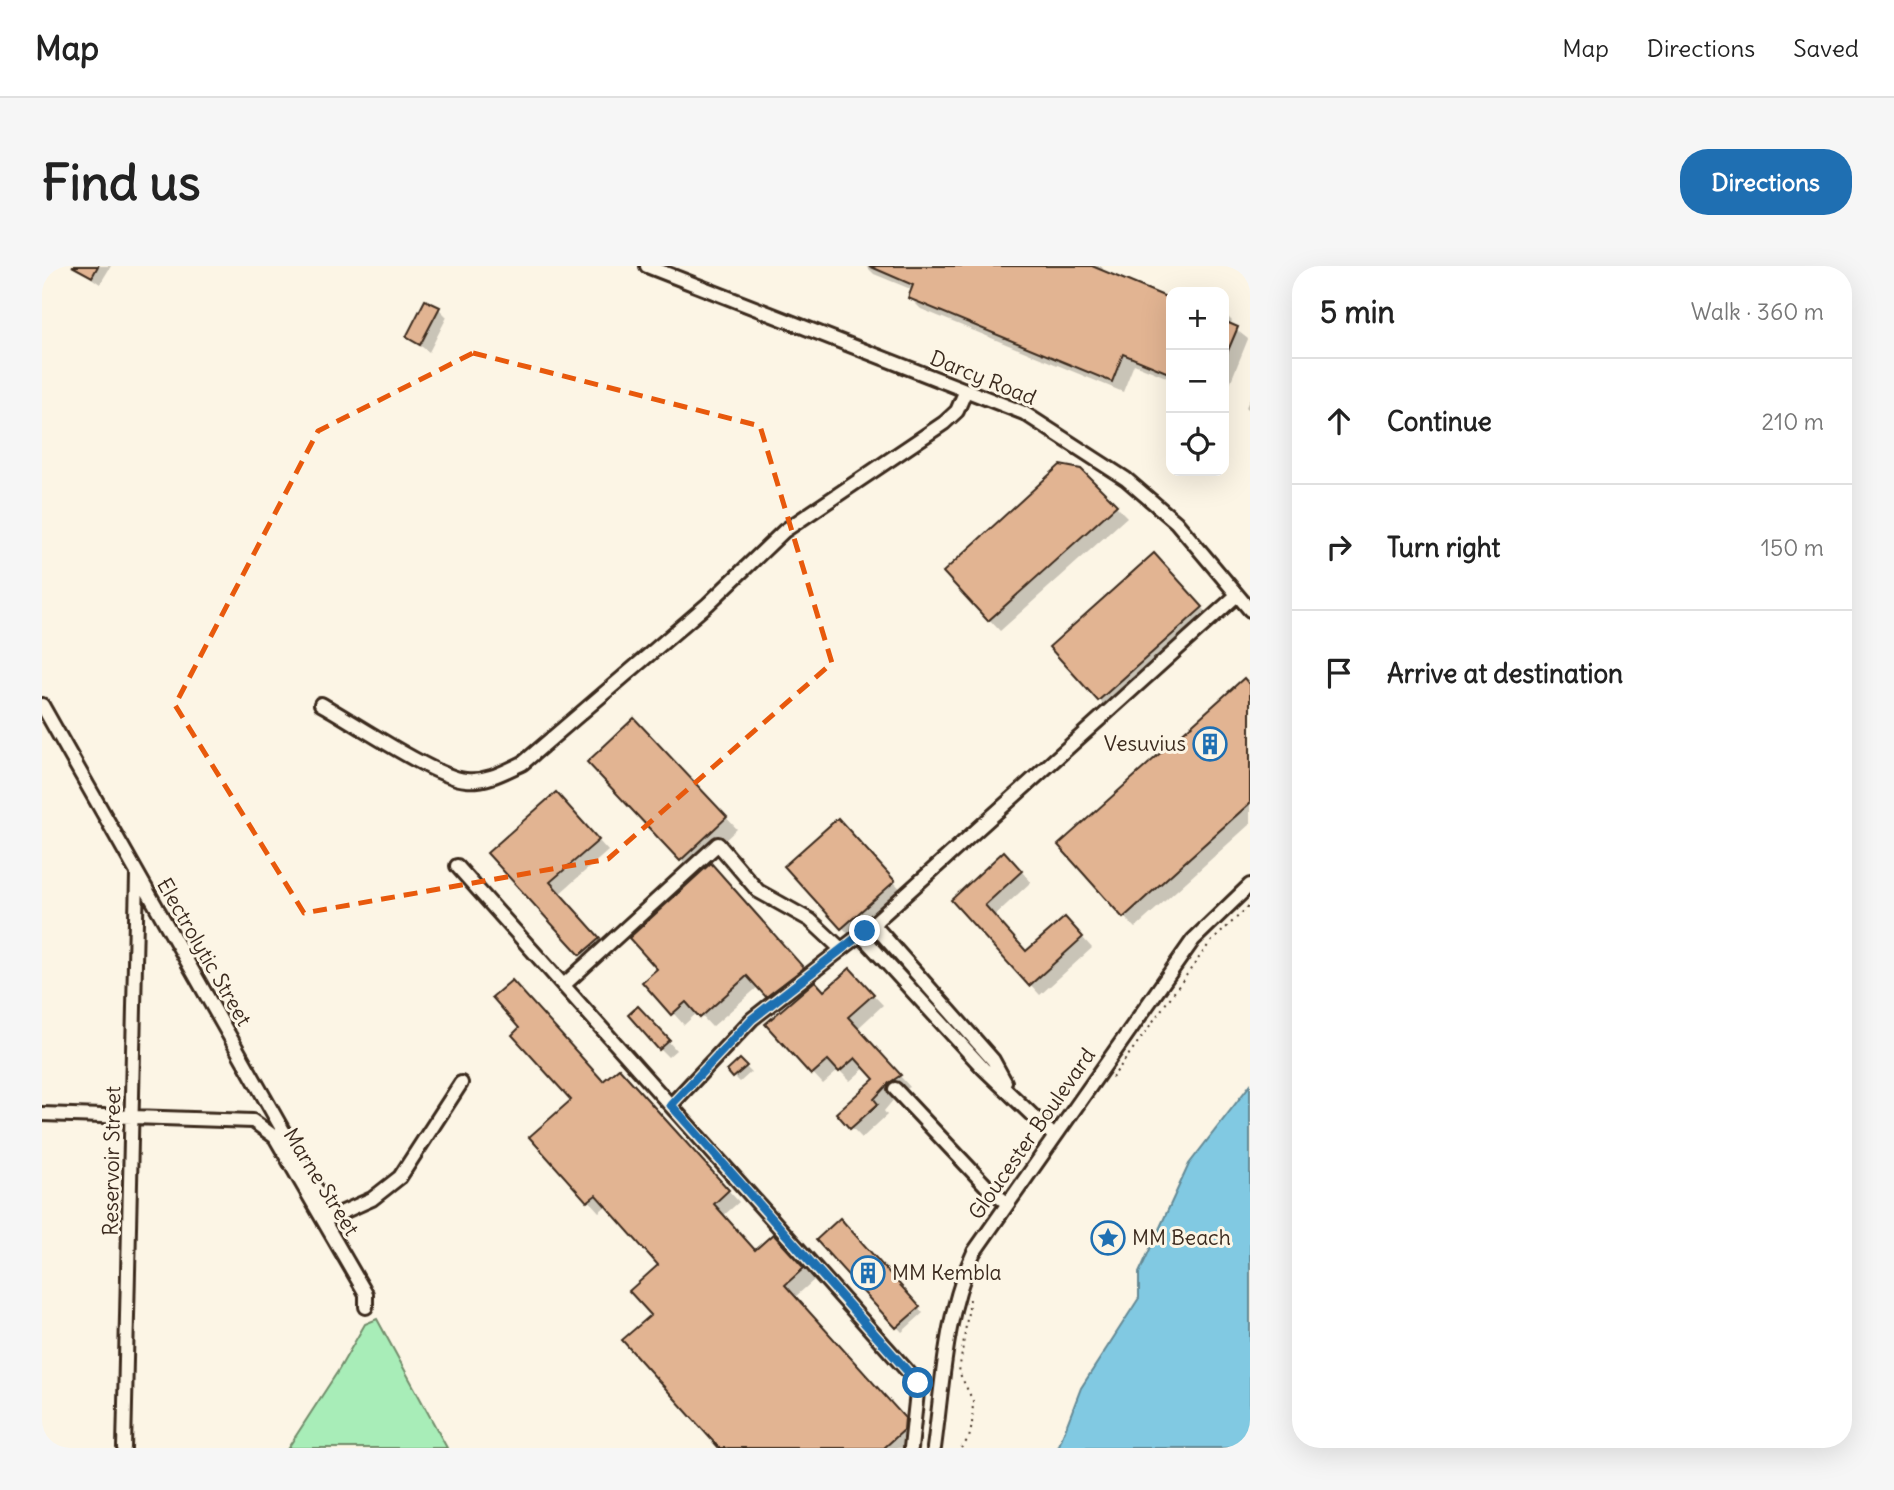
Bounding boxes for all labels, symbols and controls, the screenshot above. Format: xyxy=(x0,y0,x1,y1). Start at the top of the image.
text: Map xyxy=(35,27,99,69)
text: Map xyxy=(1562,33,1609,63)
text: Directions xyxy=(1647,33,1755,63)
text: Saved xyxy=(1793,33,1859,63)
button: Directions xyxy=(1680,149,1852,215)
text: Find us xyxy=(42,152,200,213)
map controls xyxy=(1166,287,1229,476)
button: + xyxy=(1166,287,1229,350)
text: 5 min xyxy=(1320,293,1395,331)
text: Walk · 360 m xyxy=(1691,297,1824,326)
street label: Darcy Road xyxy=(926,344,1040,411)
button: − xyxy=(1166,350,1229,413)
icon: ahead xyxy=(1320,402,1358,440)
text: Continue xyxy=(1387,405,1492,438)
text: 210 m xyxy=(1761,407,1824,436)
button: locate xyxy=(1166,413,1229,476)
icon: right xyxy=(1320,528,1358,566)
text: Turn right xyxy=(1387,531,1500,564)
text: 150 m xyxy=(1761,533,1824,562)
icon: arrive xyxy=(1320,654,1358,692)
text: Arrive at destination xyxy=(1387,657,1623,690)
building icon: Vesuvius xyxy=(1191,725,1229,763)
place label: Vesuvius xyxy=(1104,730,1186,757)
street label: Electrolytic Street xyxy=(151,873,258,1031)
route end xyxy=(849,915,880,946)
street label: Gloucester Boulevard xyxy=(962,1043,1101,1225)
street label: Reservoir Street xyxy=(97,1086,126,1236)
street label: Marne Street xyxy=(278,1123,365,1241)
place icon: MM Beach xyxy=(1089,1219,1127,1257)
place label: MM Beach xyxy=(1132,1224,1231,1251)
building icon: MM Kembla xyxy=(849,1254,887,1292)
place label: MM Kembla xyxy=(892,1259,1002,1286)
route start xyxy=(902,1367,933,1398)

